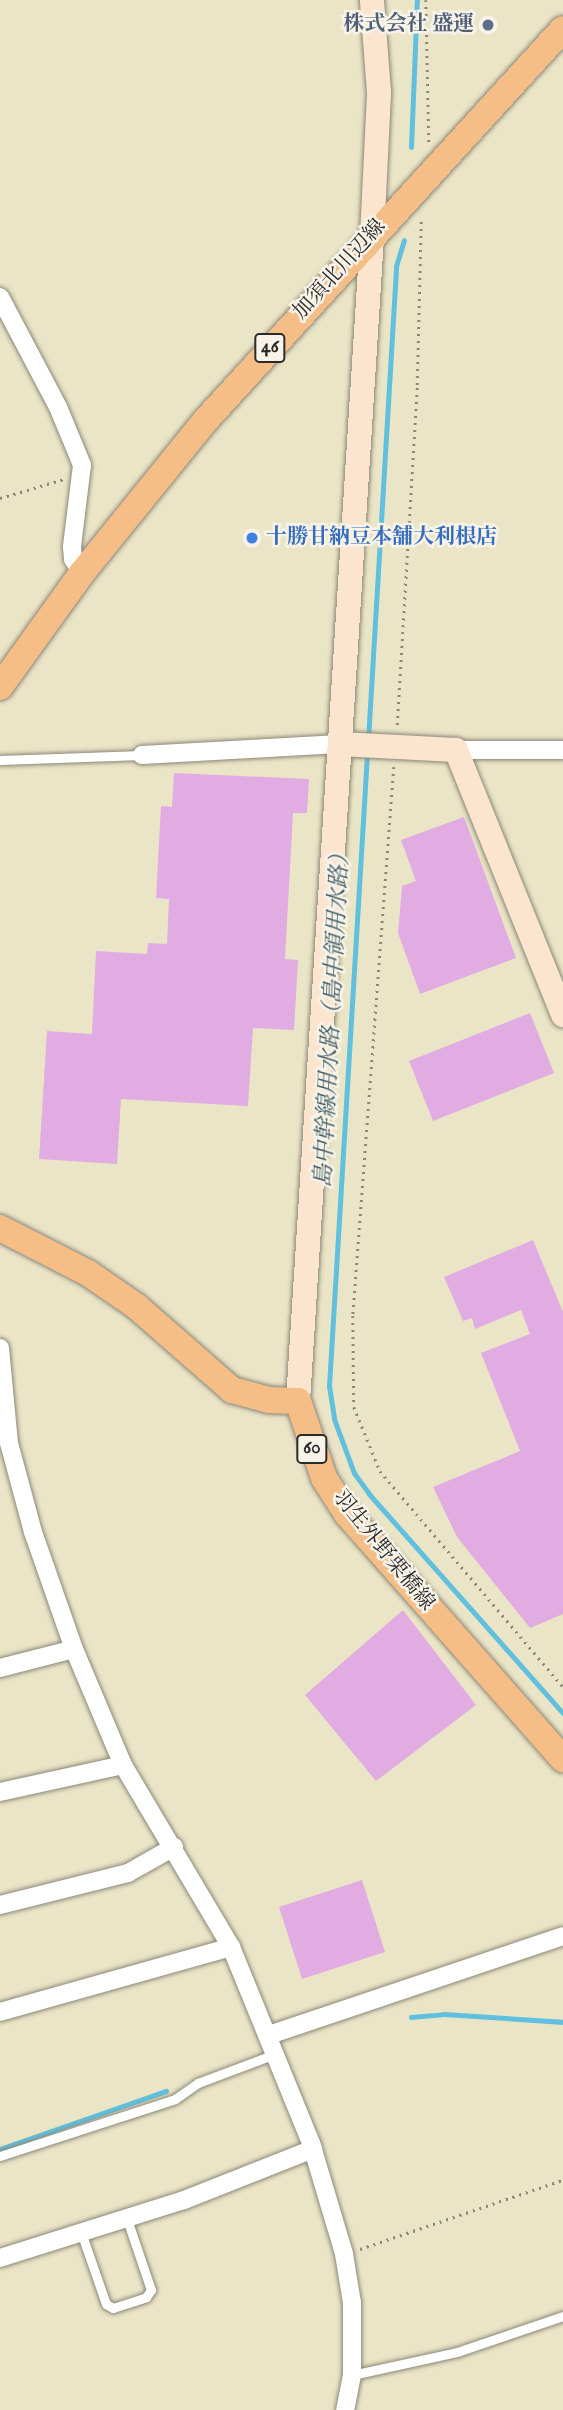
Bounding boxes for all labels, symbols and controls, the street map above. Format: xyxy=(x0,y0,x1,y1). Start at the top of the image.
place label: 株式会社 盛運 xyxy=(343,12,474,38)
marker: 株式会社 盛運 xyxy=(480,17,496,33)
street label: 加須北川辺線 xyxy=(288,215,392,325)
road number: 46 xyxy=(254,332,286,364)
place label: 十勝甘納豆本舗大利根店 xyxy=(266,525,497,551)
marker: 十勝甘納豆本舗大利根店 xyxy=(244,530,260,546)
water label: 島中幹線用水路（島中領用水路） xyxy=(310,842,356,1188)
road number: 60 xyxy=(296,1434,328,1464)
street label: 羽生外野栗橋線 xyxy=(327,1486,439,1616)

